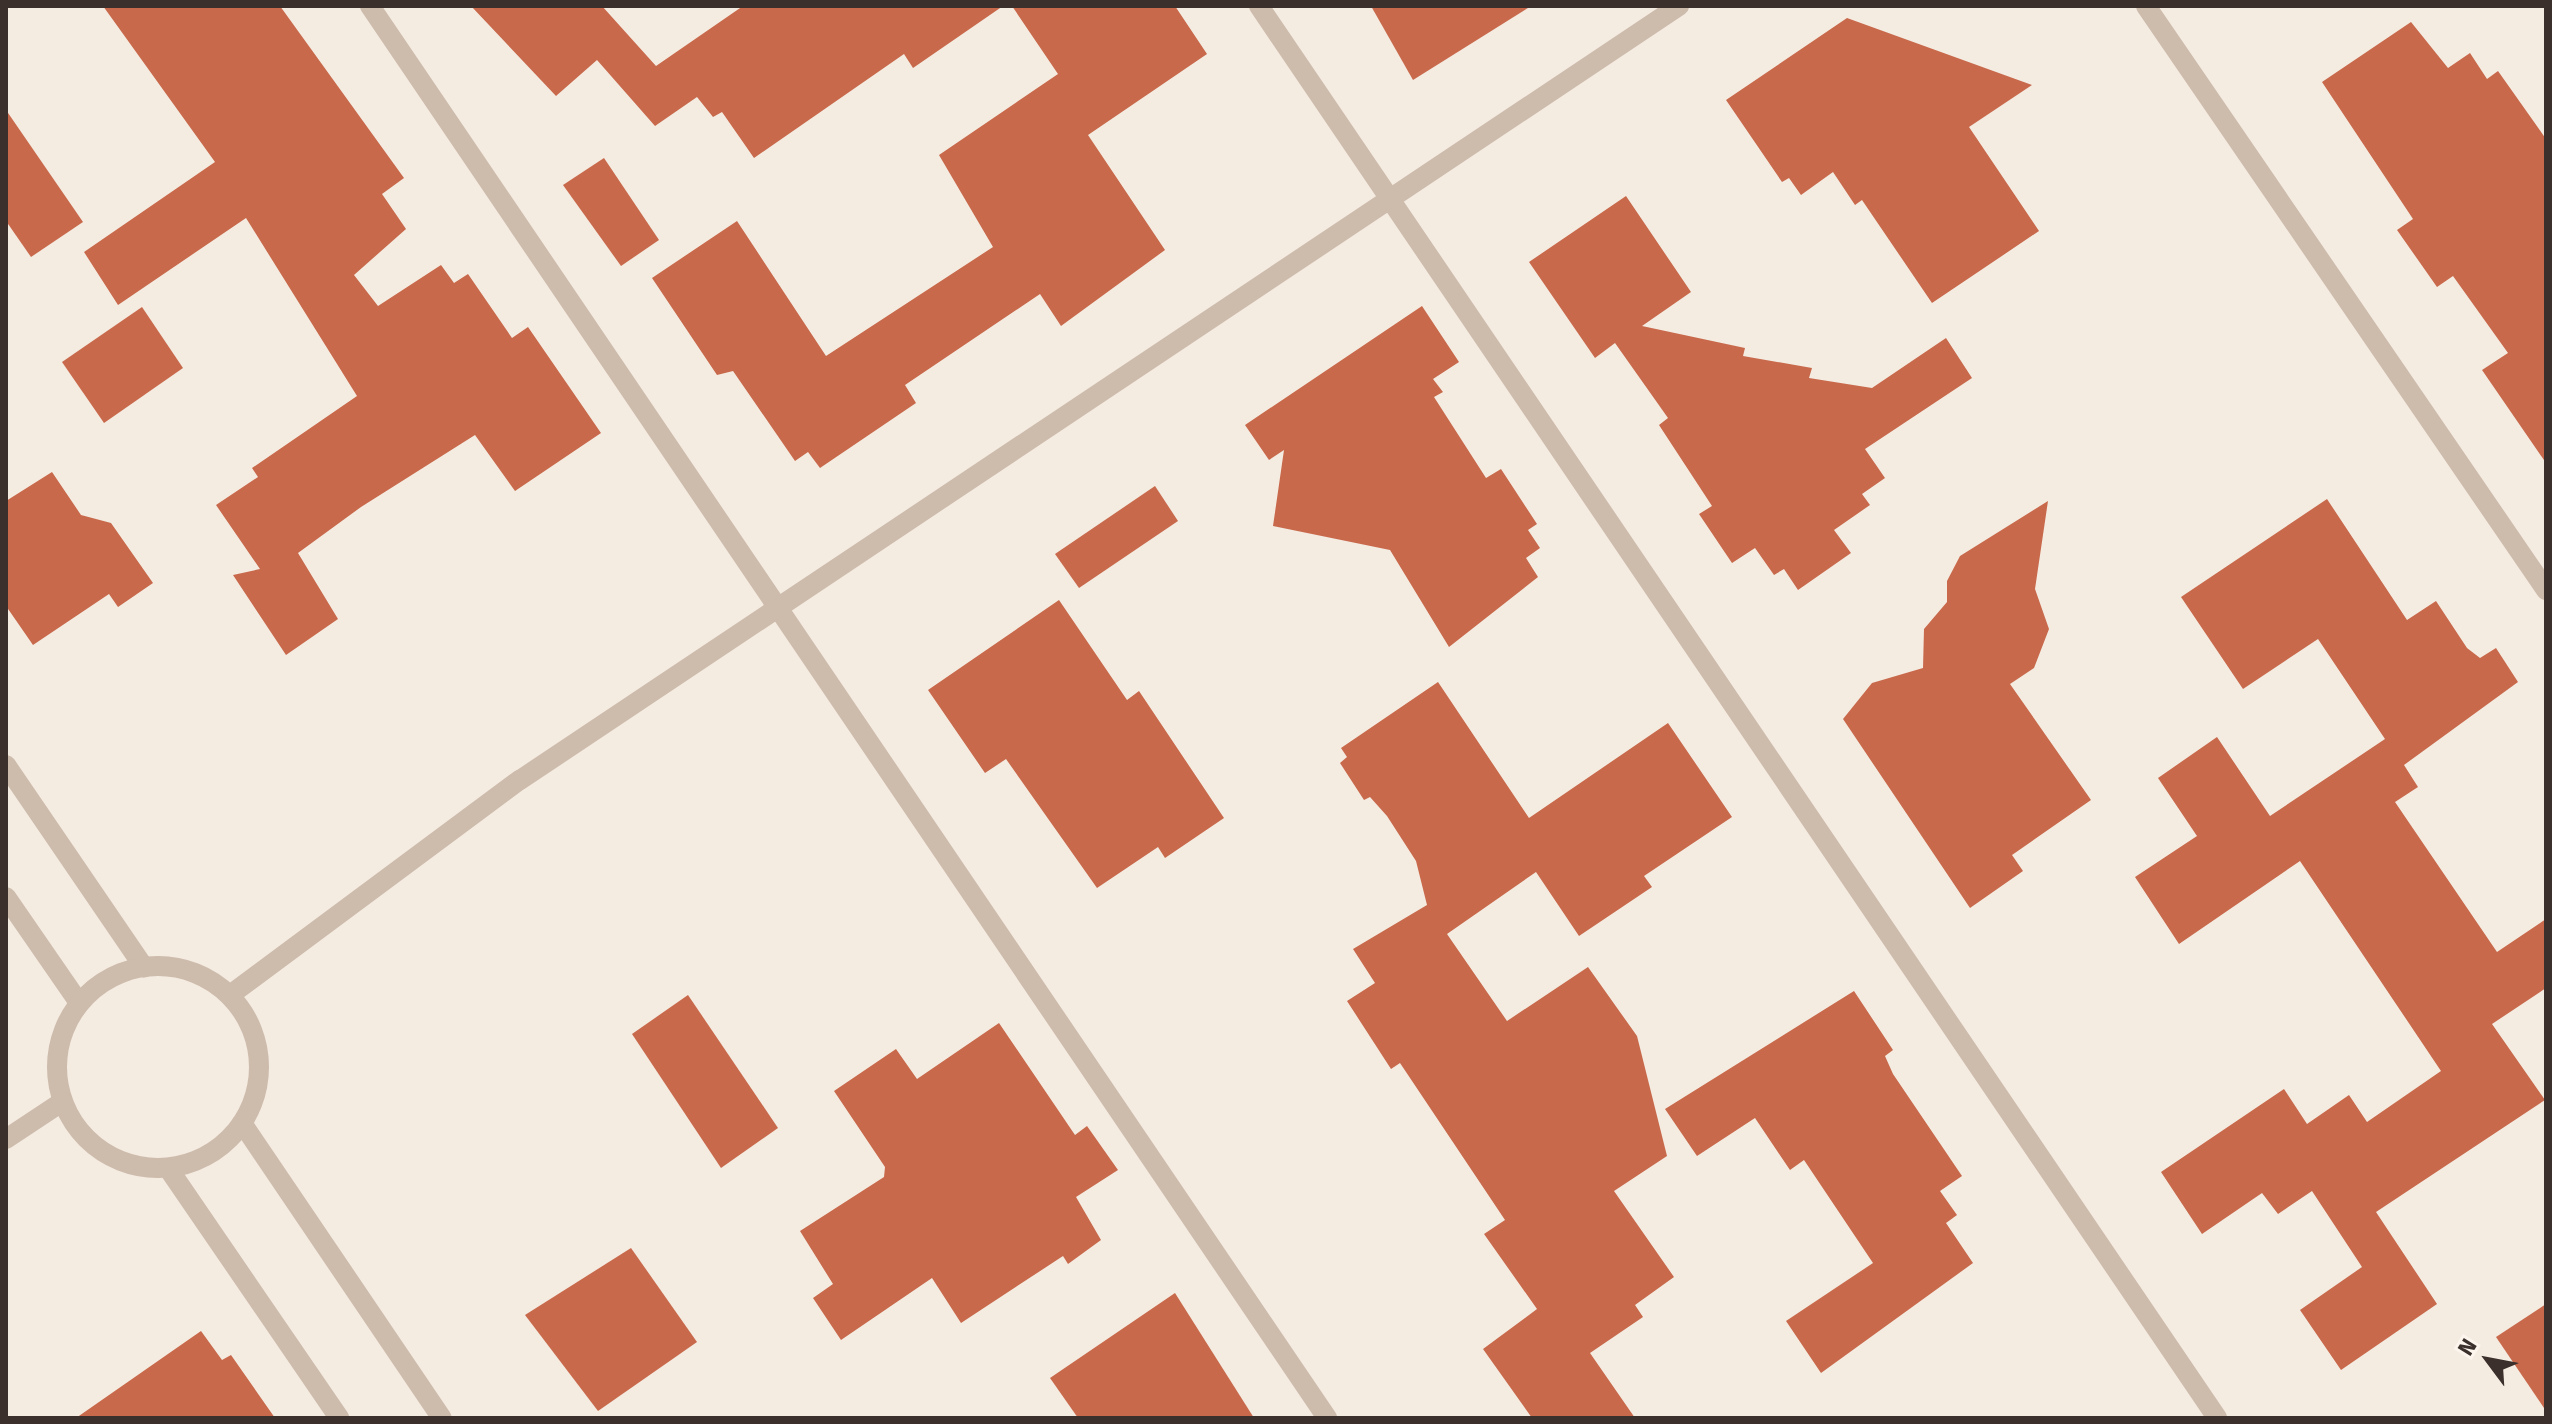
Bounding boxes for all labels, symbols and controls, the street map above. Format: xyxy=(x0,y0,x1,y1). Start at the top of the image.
north arrow xyxy=(2448,1320,2528,1400)
text: N xyxy=(2452,1334,2483,1360)

